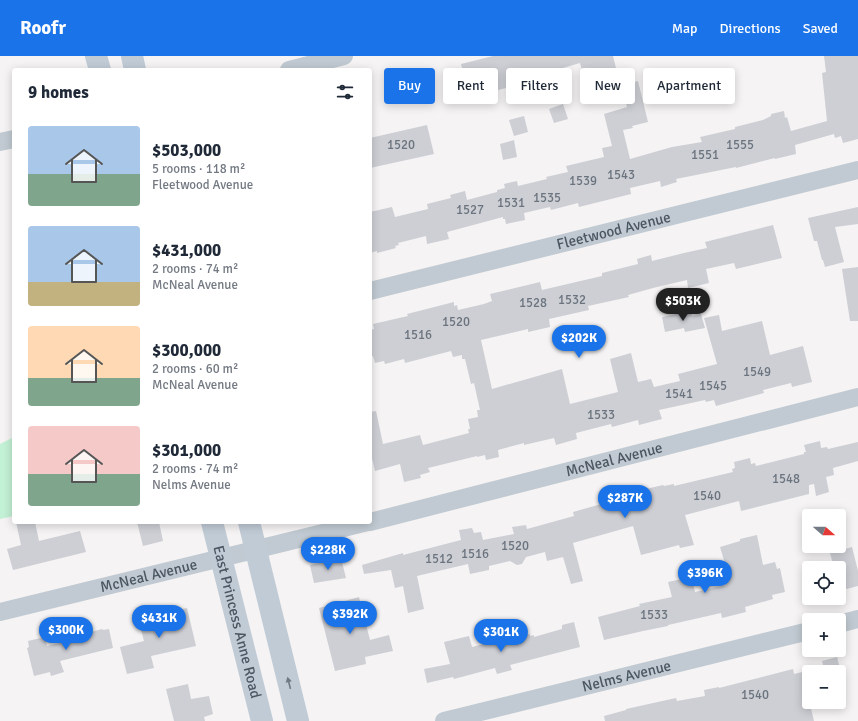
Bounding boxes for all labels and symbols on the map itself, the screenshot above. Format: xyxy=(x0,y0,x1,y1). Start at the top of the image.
house number: 1520 xyxy=(387,137,415,153)
house number: 1555 xyxy=(726,137,754,153)
house number: 1551 xyxy=(691,147,719,163)
house number: 1543 xyxy=(607,167,635,183)
house number: 1539 xyxy=(569,173,597,189)
house number: 1535 xyxy=(533,190,561,206)
house number: 1531 xyxy=(497,195,525,211)
house number: 1527 xyxy=(456,202,484,218)
street label: Fleetwood Avenue xyxy=(555,208,673,253)
pin: $503K xyxy=(655,288,711,322)
house number: 1532 xyxy=(558,292,586,308)
house number: 1528 xyxy=(519,295,547,311)
house number: 1520 xyxy=(442,314,470,330)
pin: $202K xyxy=(551,325,607,359)
house number: 1516 xyxy=(404,327,432,343)
house number: 1549 xyxy=(743,364,771,380)
house number: 1545 xyxy=(699,378,727,394)
house number: 1541 xyxy=(665,386,693,402)
house number: 1533 xyxy=(587,407,615,423)
street label: McNeal Avenue xyxy=(564,438,664,480)
house number: 1548 xyxy=(772,471,800,487)
pin: $287K xyxy=(597,485,653,519)
house number: 1540 xyxy=(693,488,721,504)
north arrow xyxy=(802,509,846,553)
pin: $228K xyxy=(300,537,356,571)
house number: 1520 xyxy=(501,538,529,554)
street label: East Princess Anne Road xyxy=(209,544,265,700)
house number: 1516 xyxy=(461,546,489,562)
house number: 1512 xyxy=(425,551,453,567)
street label: McNeal Avenue xyxy=(98,555,199,596)
pin: $396K xyxy=(677,560,733,594)
pin: $392K xyxy=(322,601,378,635)
pin: $431K xyxy=(131,605,187,639)
house number: 1533 xyxy=(640,607,668,623)
pin: $300K xyxy=(38,617,94,651)
pin: $301K xyxy=(473,619,529,653)
street label: Nelms Avenue xyxy=(580,656,673,696)
one-way arrow xyxy=(285,677,291,689)
house number: 1540 xyxy=(741,687,769,703)

